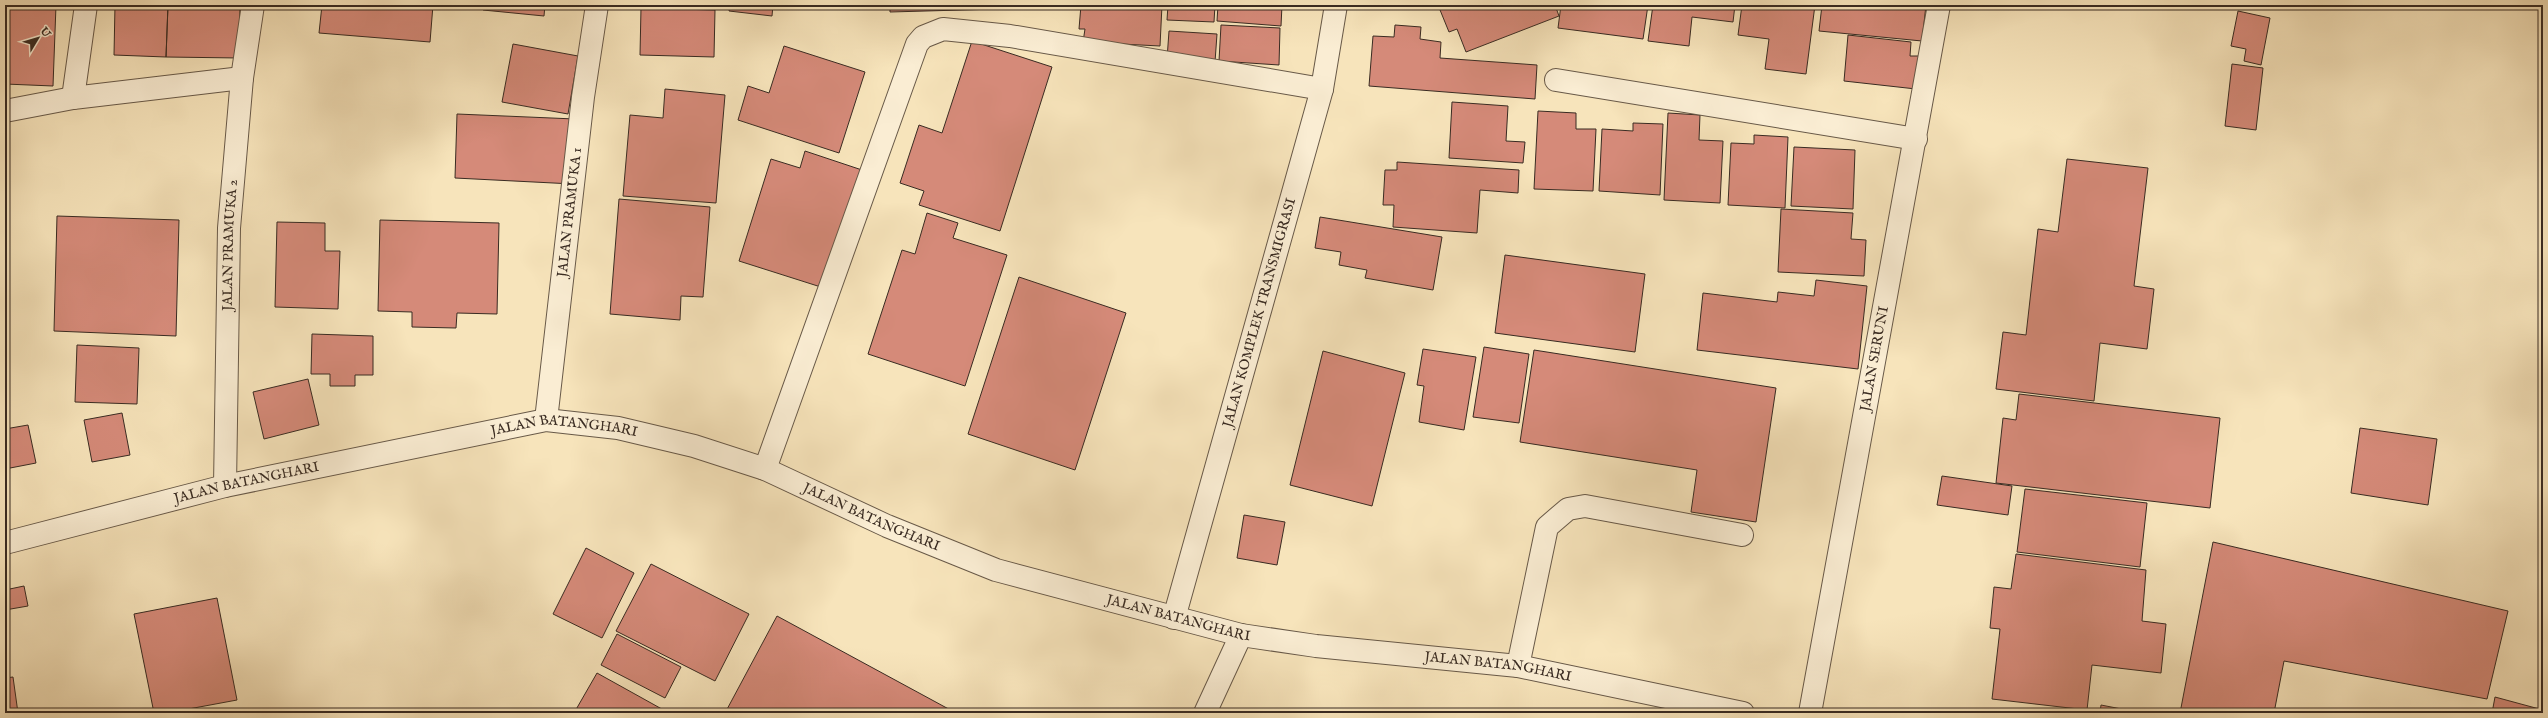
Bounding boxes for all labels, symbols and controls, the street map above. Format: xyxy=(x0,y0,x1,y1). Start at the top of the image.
north arrow xyxy=(18,18,58,58)
text: U xyxy=(36,24,54,41)
street label: JALAN PRAMUKA 1 xyxy=(553,147,586,280)
street label: JALAN PRAMUKA 2 xyxy=(219,178,242,313)
street label: JALAN KOMPLEK TRANSMIGRASI xyxy=(1218,196,1300,432)
street label: JALAN SERUNI xyxy=(1856,305,1893,415)
street label: JALAN BATANGHARI xyxy=(487,411,639,441)
street label: JALAN BATANGHARI xyxy=(170,458,321,508)
street label: JALAN BATANGHARI xyxy=(798,478,943,555)
street label: JALAN BATANGHARI xyxy=(1102,590,1251,645)
street label: JALAN BATANGHARI xyxy=(1422,648,1573,686)

